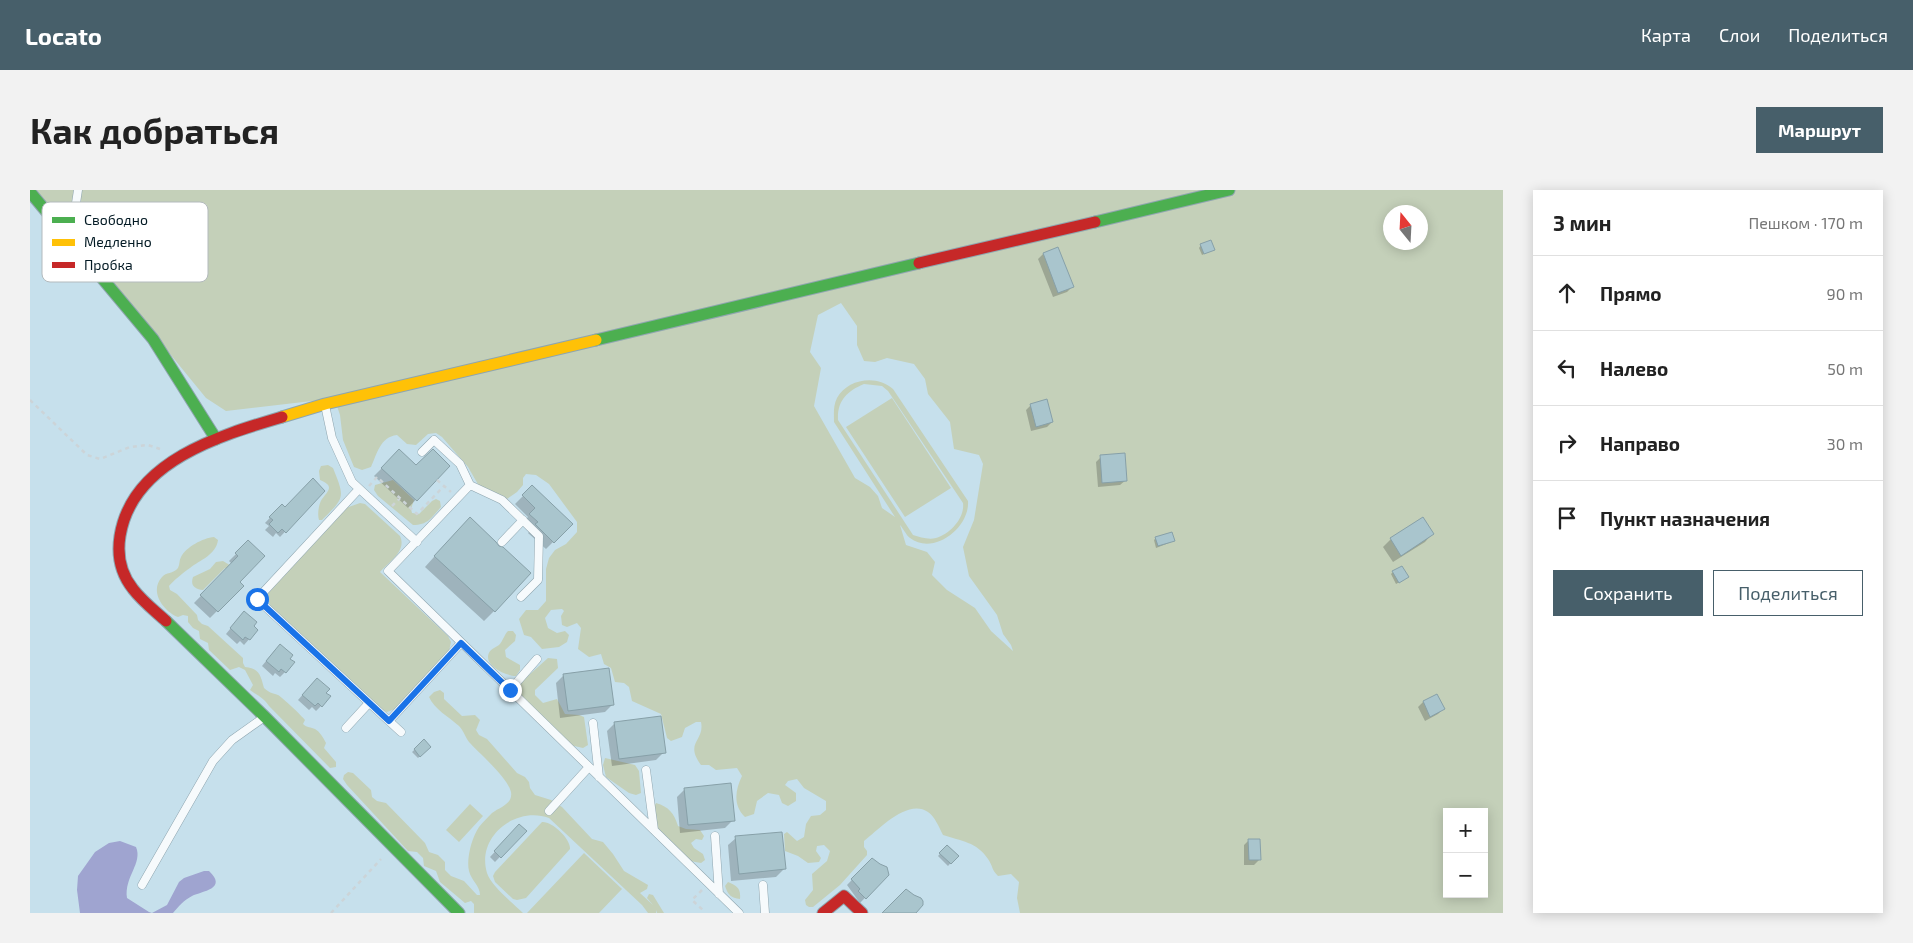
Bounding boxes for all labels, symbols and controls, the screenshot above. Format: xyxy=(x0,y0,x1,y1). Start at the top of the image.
text: Locato xyxy=(25,21,102,50)
text: Карта xyxy=(1641,24,1691,46)
text: Слои xyxy=(1719,24,1760,46)
text: Поделиться xyxy=(1788,24,1888,46)
button: Маршрут xyxy=(1756,107,1883,153)
text: Как добраться xyxy=(30,109,279,151)
legend xyxy=(42,202,208,282)
north arrow xyxy=(1383,205,1428,250)
text: 3 мин xyxy=(1553,210,1611,235)
text: Свободно xyxy=(84,211,148,228)
text: Пешком · 170 m xyxy=(1748,213,1863,232)
text: Медленно xyxy=(84,233,152,250)
text: Пробка xyxy=(84,256,133,273)
icon: ahead xyxy=(1553,279,1581,307)
text: Прямо xyxy=(1600,282,1662,305)
text: 90 m xyxy=(1827,284,1863,303)
icon: left xyxy=(1553,354,1581,382)
text: Налево xyxy=(1600,357,1668,380)
text: 50 m xyxy=(1827,359,1863,378)
icon: right xyxy=(1553,429,1581,457)
text: Направо xyxy=(1600,432,1680,455)
text: 30 m xyxy=(1827,434,1863,453)
icon: arrive xyxy=(1553,504,1581,532)
text: Пункт назначения xyxy=(1600,507,1770,530)
button: Сохранить xyxy=(1553,570,1703,616)
button: Поделиться xyxy=(1713,570,1863,616)
route start xyxy=(246,588,269,611)
route end xyxy=(499,679,522,702)
map controls xyxy=(1443,808,1488,898)
button: + xyxy=(1443,808,1488,853)
button: − xyxy=(1443,853,1488,898)

